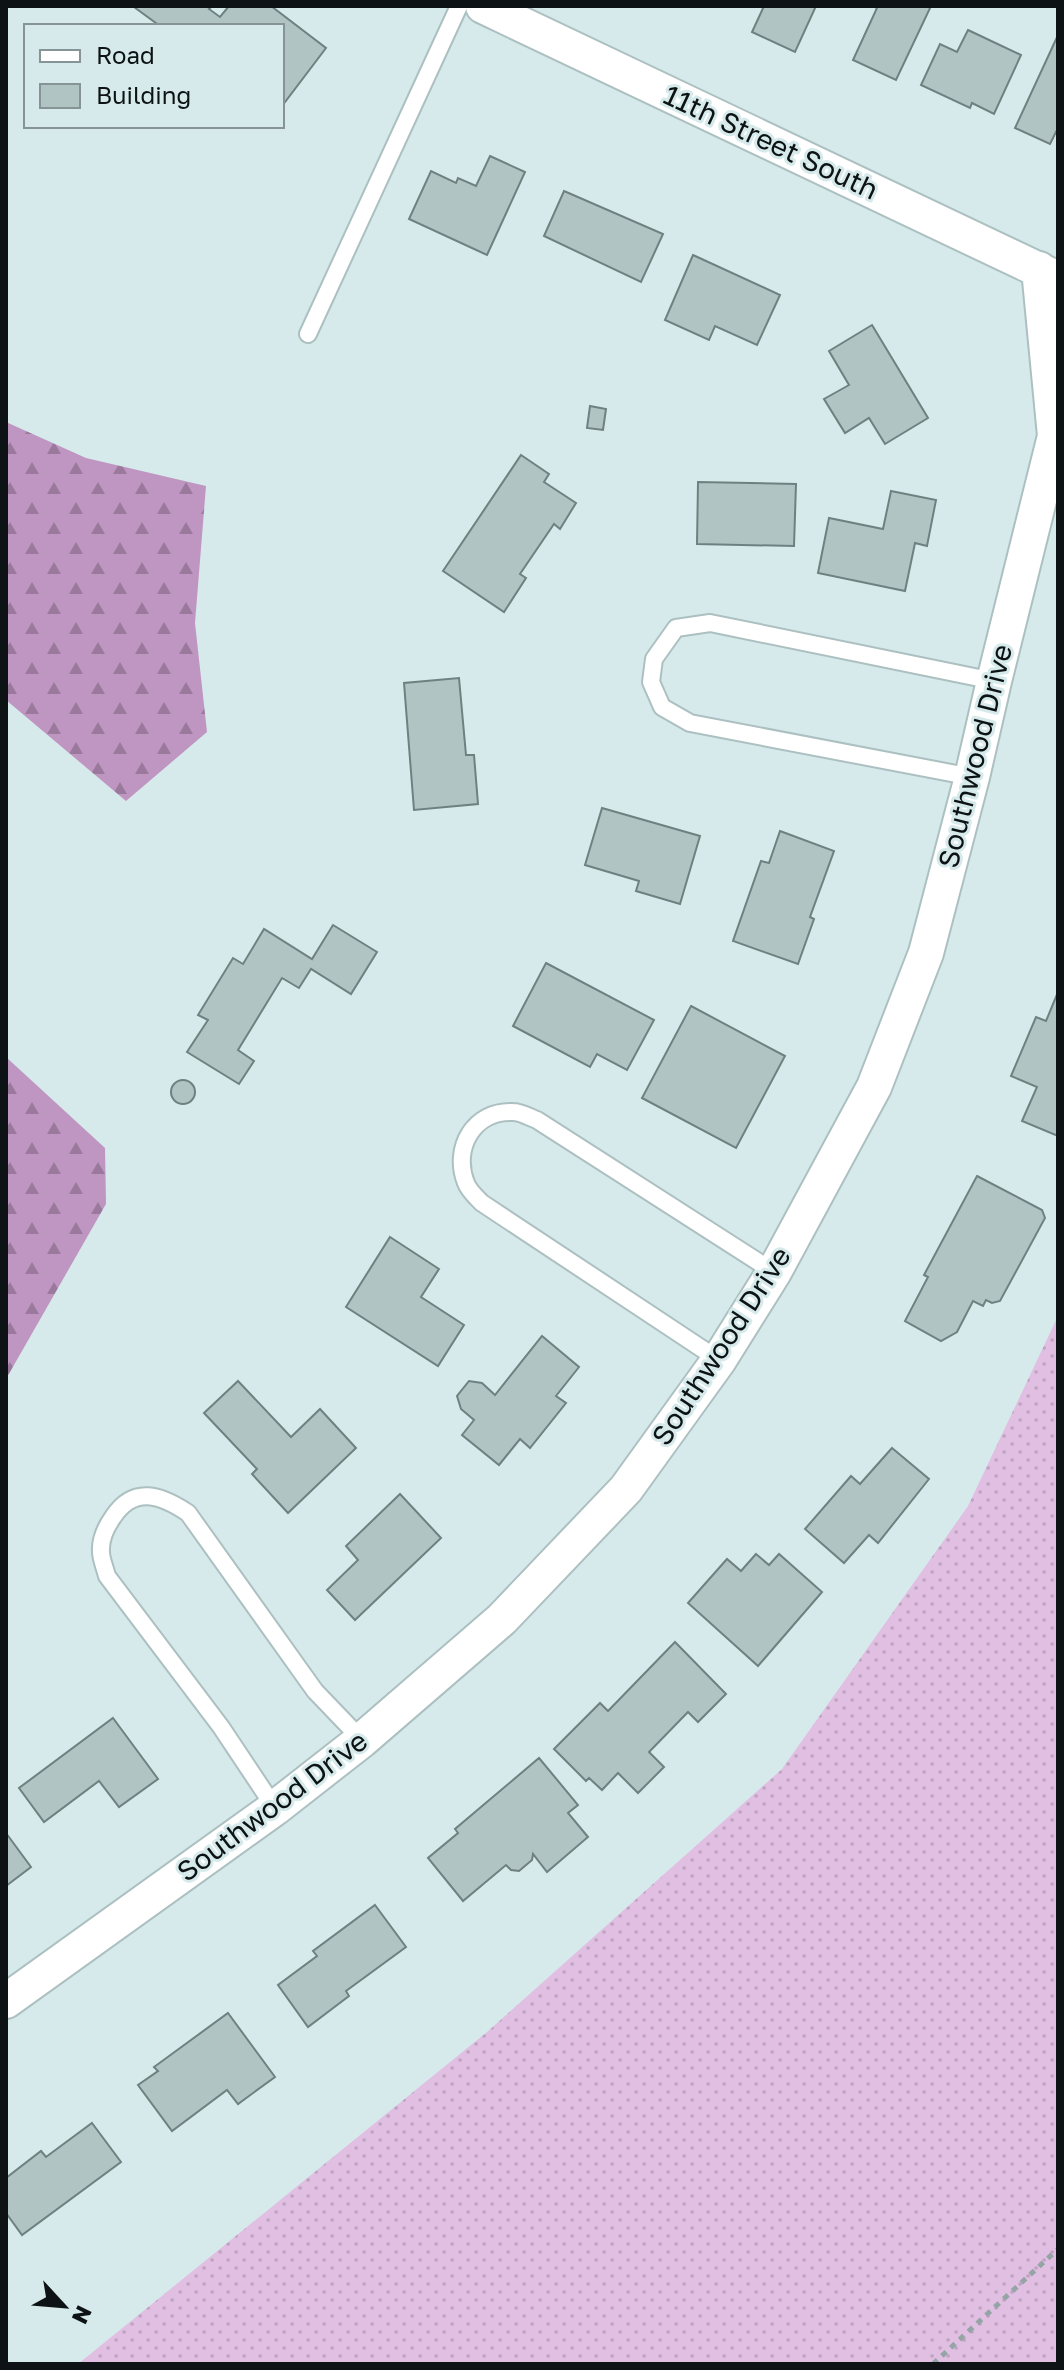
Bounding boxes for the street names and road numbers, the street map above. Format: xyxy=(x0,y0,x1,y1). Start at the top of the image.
street label: 11th Street South xyxy=(659,77,884,206)
street label: Southwood Drive xyxy=(931,641,1018,871)
street label: Southwood Drive xyxy=(644,1241,797,1451)
street label: Southwood Drive xyxy=(170,1723,373,1888)

